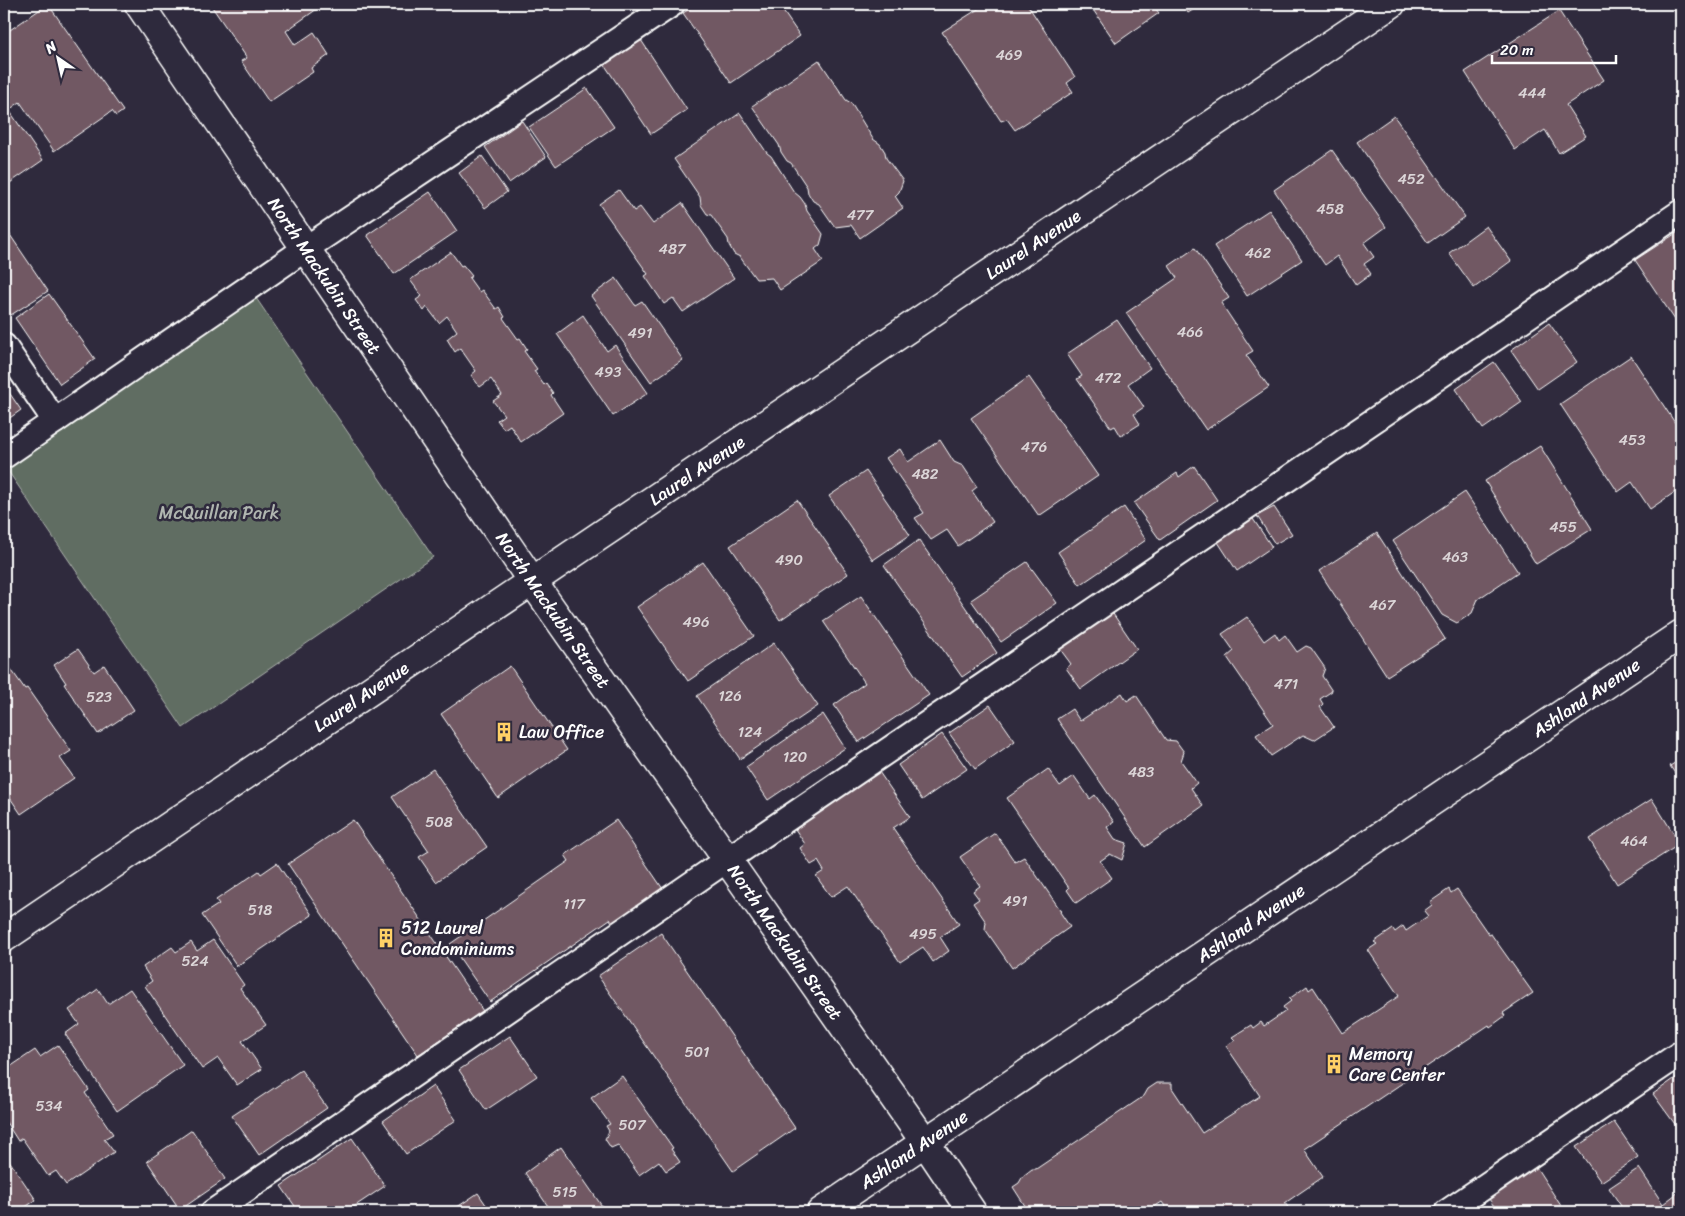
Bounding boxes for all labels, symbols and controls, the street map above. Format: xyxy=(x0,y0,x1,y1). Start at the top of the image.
north arrow xyxy=(32,32,82,82)
scale bar xyxy=(1492,32,1616,64)
text: N xyxy=(39,34,62,61)
text: 20 m xyxy=(1500,37,1534,63)
house number: 469 xyxy=(995,42,1023,68)
house number: 444 xyxy=(1518,80,1546,106)
house number: 452 xyxy=(1397,166,1425,192)
street label: North Mackubin Street xyxy=(259,190,390,362)
house number: 458 xyxy=(1316,196,1344,222)
street label: Laurel Avenue xyxy=(978,200,1088,289)
house number: 477 xyxy=(847,202,875,228)
house number: 487 xyxy=(659,236,687,262)
house number: 462 xyxy=(1245,240,1272,266)
house number: 466 xyxy=(1177,319,1203,345)
house number: 491 xyxy=(627,320,653,346)
house number: 493 xyxy=(595,359,621,385)
house number: 472 xyxy=(1095,365,1122,391)
street label: Laurel Avenue xyxy=(642,426,752,514)
house number: 453 xyxy=(1619,427,1645,453)
house number: 476 xyxy=(1021,434,1047,460)
house number: 482 xyxy=(911,461,939,487)
park label: McQuillan Park xyxy=(159,497,279,529)
house number: 455 xyxy=(1549,514,1577,540)
street label: North Mackubin Street xyxy=(487,525,619,695)
house number: 463 xyxy=(1442,544,1468,570)
house number: 490 xyxy=(775,547,803,573)
house number: 467 xyxy=(1369,592,1397,618)
house number: 496 xyxy=(682,609,710,635)
street label: Ashland Avenue xyxy=(1524,649,1647,747)
street label: Laurel Avenue xyxy=(306,652,416,741)
house number: 471 xyxy=(1274,671,1298,697)
house number: 126 xyxy=(718,683,742,709)
house number: 523 xyxy=(86,684,112,710)
place label: Law Office xyxy=(519,716,604,748)
house number: 124 xyxy=(738,719,762,745)
building icon: Law Office xyxy=(493,721,515,743)
house number: 120 xyxy=(783,744,807,770)
house number: 483 xyxy=(1128,759,1154,785)
house number: 508 xyxy=(425,809,453,835)
house number: 464 xyxy=(1620,828,1648,854)
street label: North Mackubin Street xyxy=(719,857,851,1027)
street label: Ashland Avenue xyxy=(1189,875,1312,972)
house number: 491 xyxy=(1002,888,1028,914)
house number: 117 xyxy=(563,891,586,917)
house number: 518 xyxy=(248,897,272,923)
place label: 512 Laurel Condominiums xyxy=(401,912,515,965)
house number: 495 xyxy=(909,921,937,947)
building icon: 512 Laurel Condominiums xyxy=(375,927,397,949)
house number: 524 xyxy=(181,948,209,974)
place label: Memory Care Center xyxy=(1349,1038,1446,1091)
house number: 501 xyxy=(684,1039,710,1065)
building icon: Memory Care Center xyxy=(1323,1053,1345,1075)
house number: 534 xyxy=(36,1093,62,1119)
street label: Ashland Avenue xyxy=(852,1101,975,1198)
house number: 507 xyxy=(618,1112,647,1138)
house number: 515 xyxy=(553,1179,577,1205)

